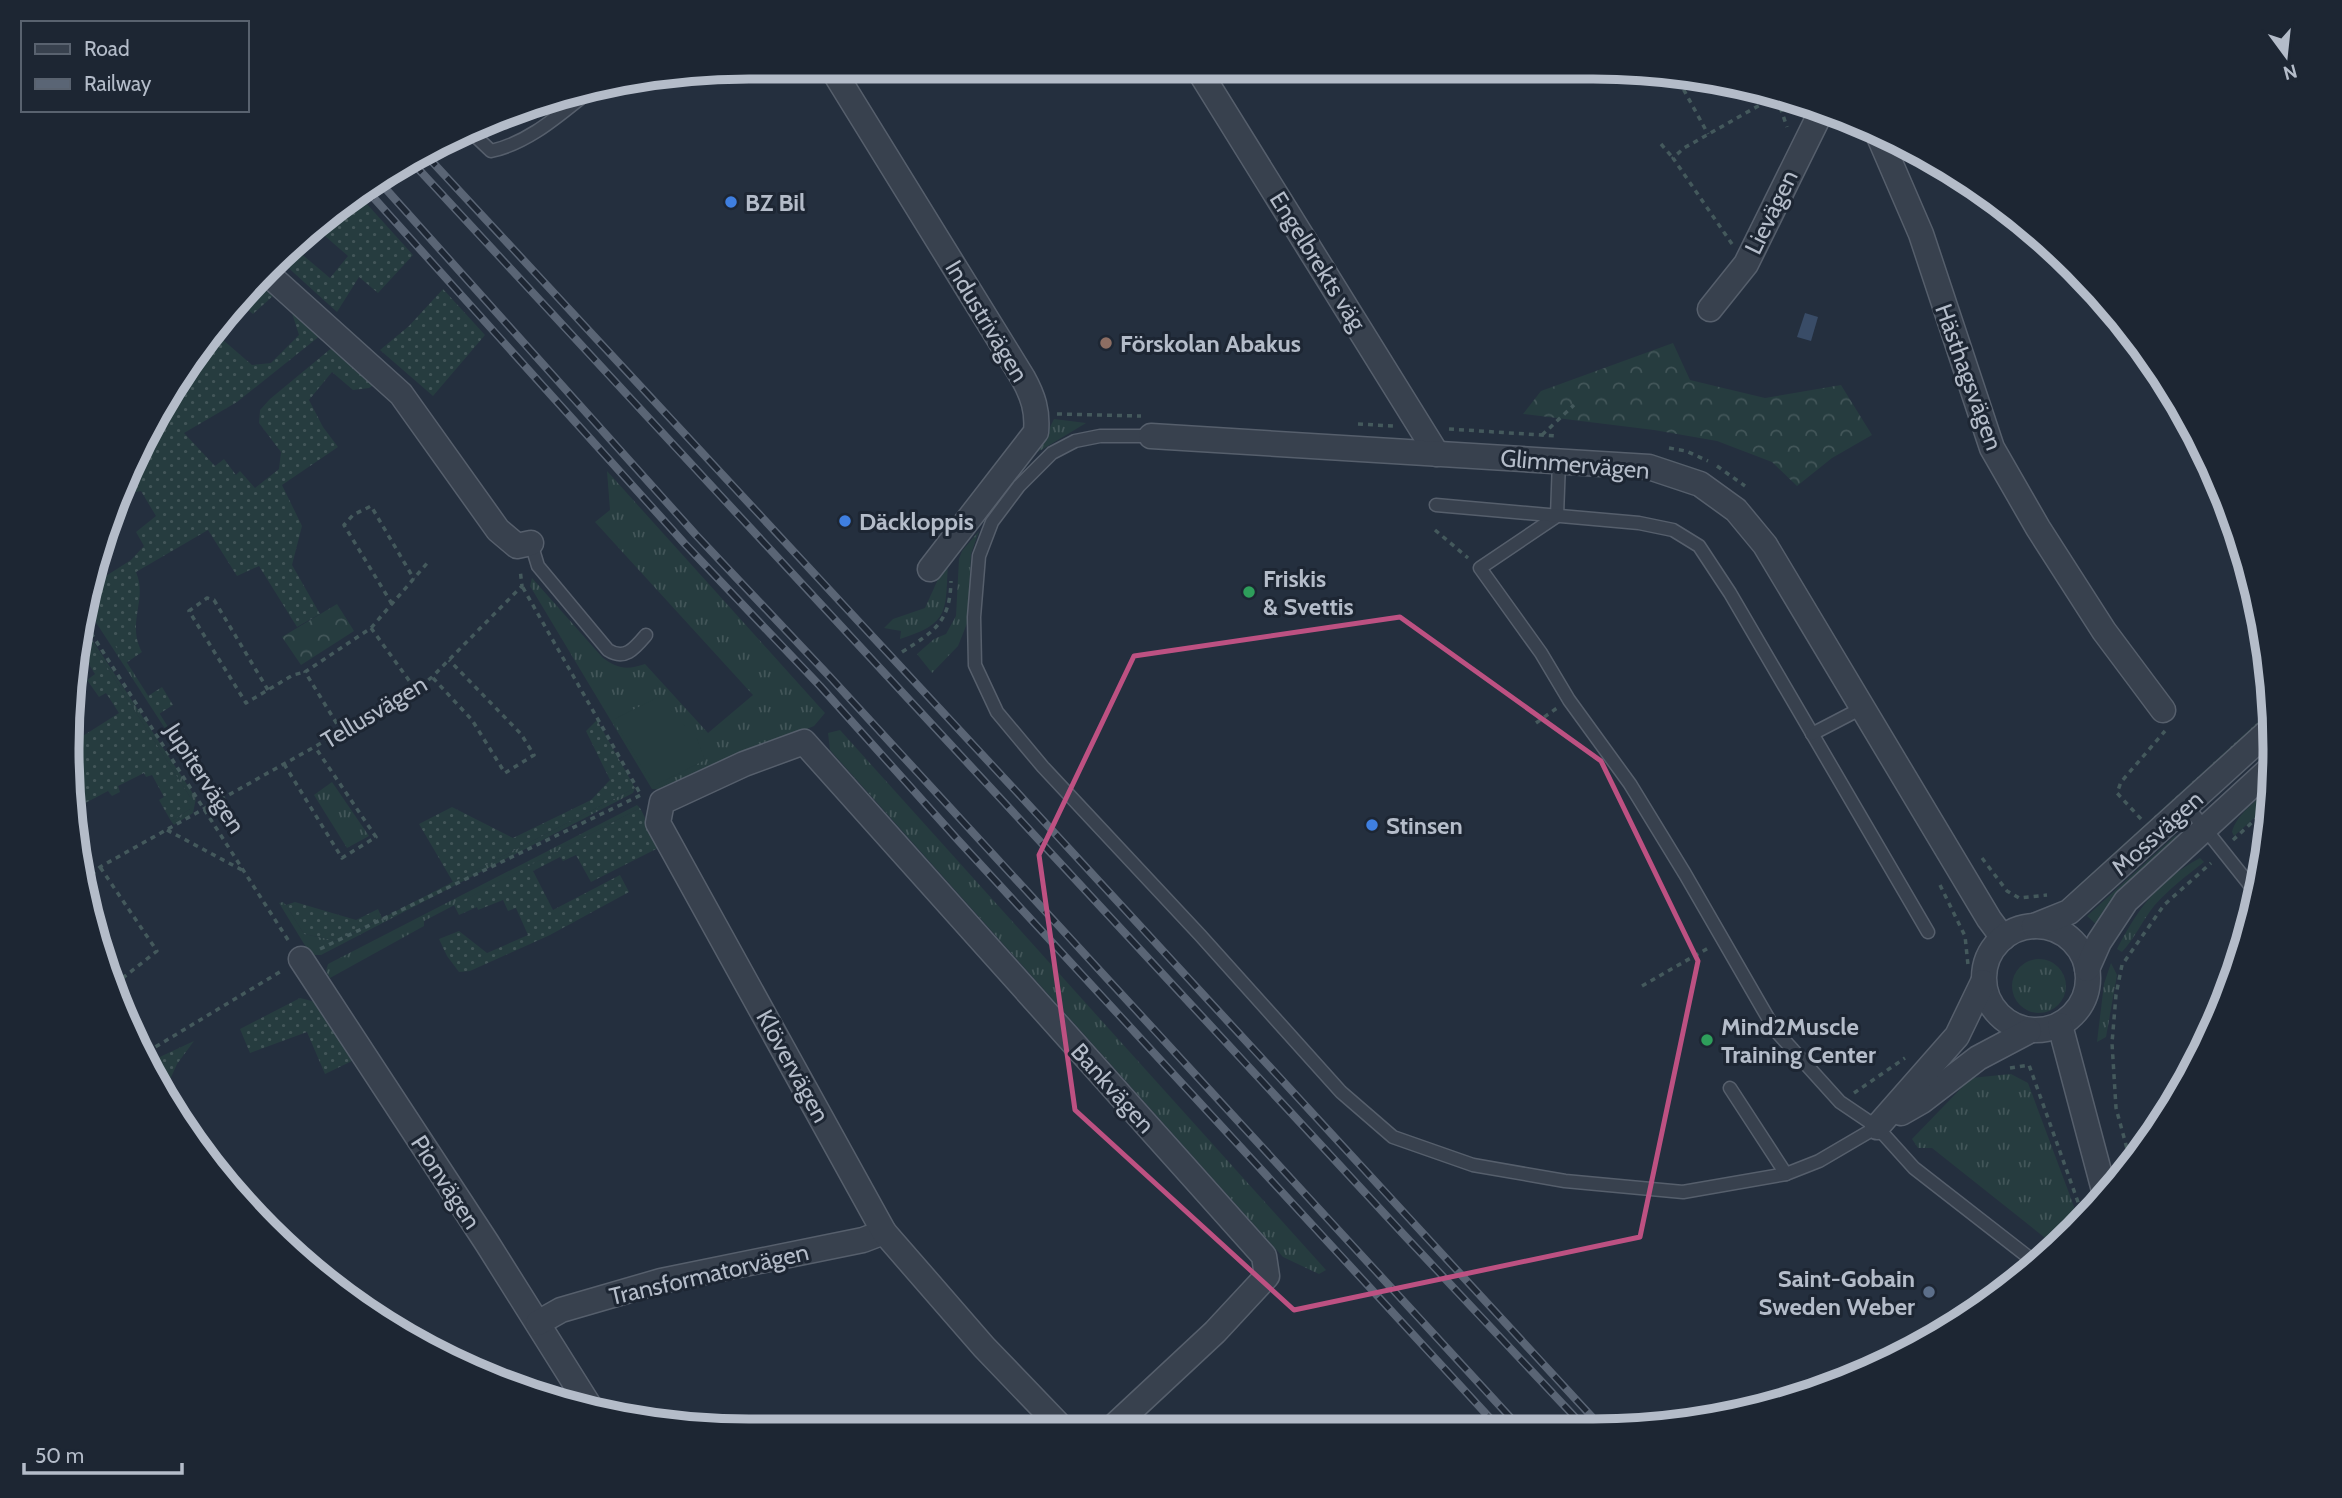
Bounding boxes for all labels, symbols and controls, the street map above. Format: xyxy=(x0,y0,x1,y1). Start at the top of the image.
legend xyxy=(21,21,248,112)
north arrow xyxy=(2251,21,2321,91)
text: Road xyxy=(84,36,130,61)
text: N xyxy=(2281,59,2300,85)
text: Railway xyxy=(84,71,152,96)
street label: Lievägen xyxy=(1738,165,1804,259)
street label: Engelbrekts väg xyxy=(1264,186,1373,337)
place label: BZ Bil xyxy=(745,188,805,217)
marker: BZ Bil xyxy=(723,194,739,210)
street label: Industrivägen xyxy=(939,255,1035,387)
street label: Hästhagsvägen xyxy=(1929,300,2009,454)
place label: Förskolan Abakus xyxy=(1120,329,1301,358)
marker: Förskolan Abakus xyxy=(1098,335,1114,351)
street label: Glimmervägen xyxy=(1499,443,1651,485)
place label: Däckloppis xyxy=(859,507,974,536)
marker: Däckloppis xyxy=(837,513,853,529)
place label: Friskis & Svettis xyxy=(1263,564,1354,621)
marker: Friskis & Svettis xyxy=(1241,584,1257,600)
street label: Tellusvägen xyxy=(316,669,432,755)
street label: Jupitervägen xyxy=(158,717,251,839)
street label: Mossvägen xyxy=(2105,784,2209,882)
place label: Stinsen xyxy=(1386,811,1463,840)
marker: Stinsen xyxy=(1364,817,1380,833)
street label: Klövervägen xyxy=(750,1005,836,1127)
place label: Mind2Muscle Training Center xyxy=(1721,1012,1876,1069)
marker: Mind2Muscle Training Center xyxy=(1699,1032,1715,1048)
street label: Bankvägen xyxy=(1065,1037,1161,1139)
street label: Pionvägen xyxy=(405,1130,487,1234)
street label: Transformatorvägen xyxy=(607,1237,811,1311)
place label: Saint-Gobain Sweden Weber xyxy=(1758,1264,1915,1321)
marker: Saint-Gobain Sweden Weber xyxy=(1921,1284,1937,1300)
scale bar xyxy=(24,1432,182,1476)
text: 50 m xyxy=(35,1443,84,1468)

